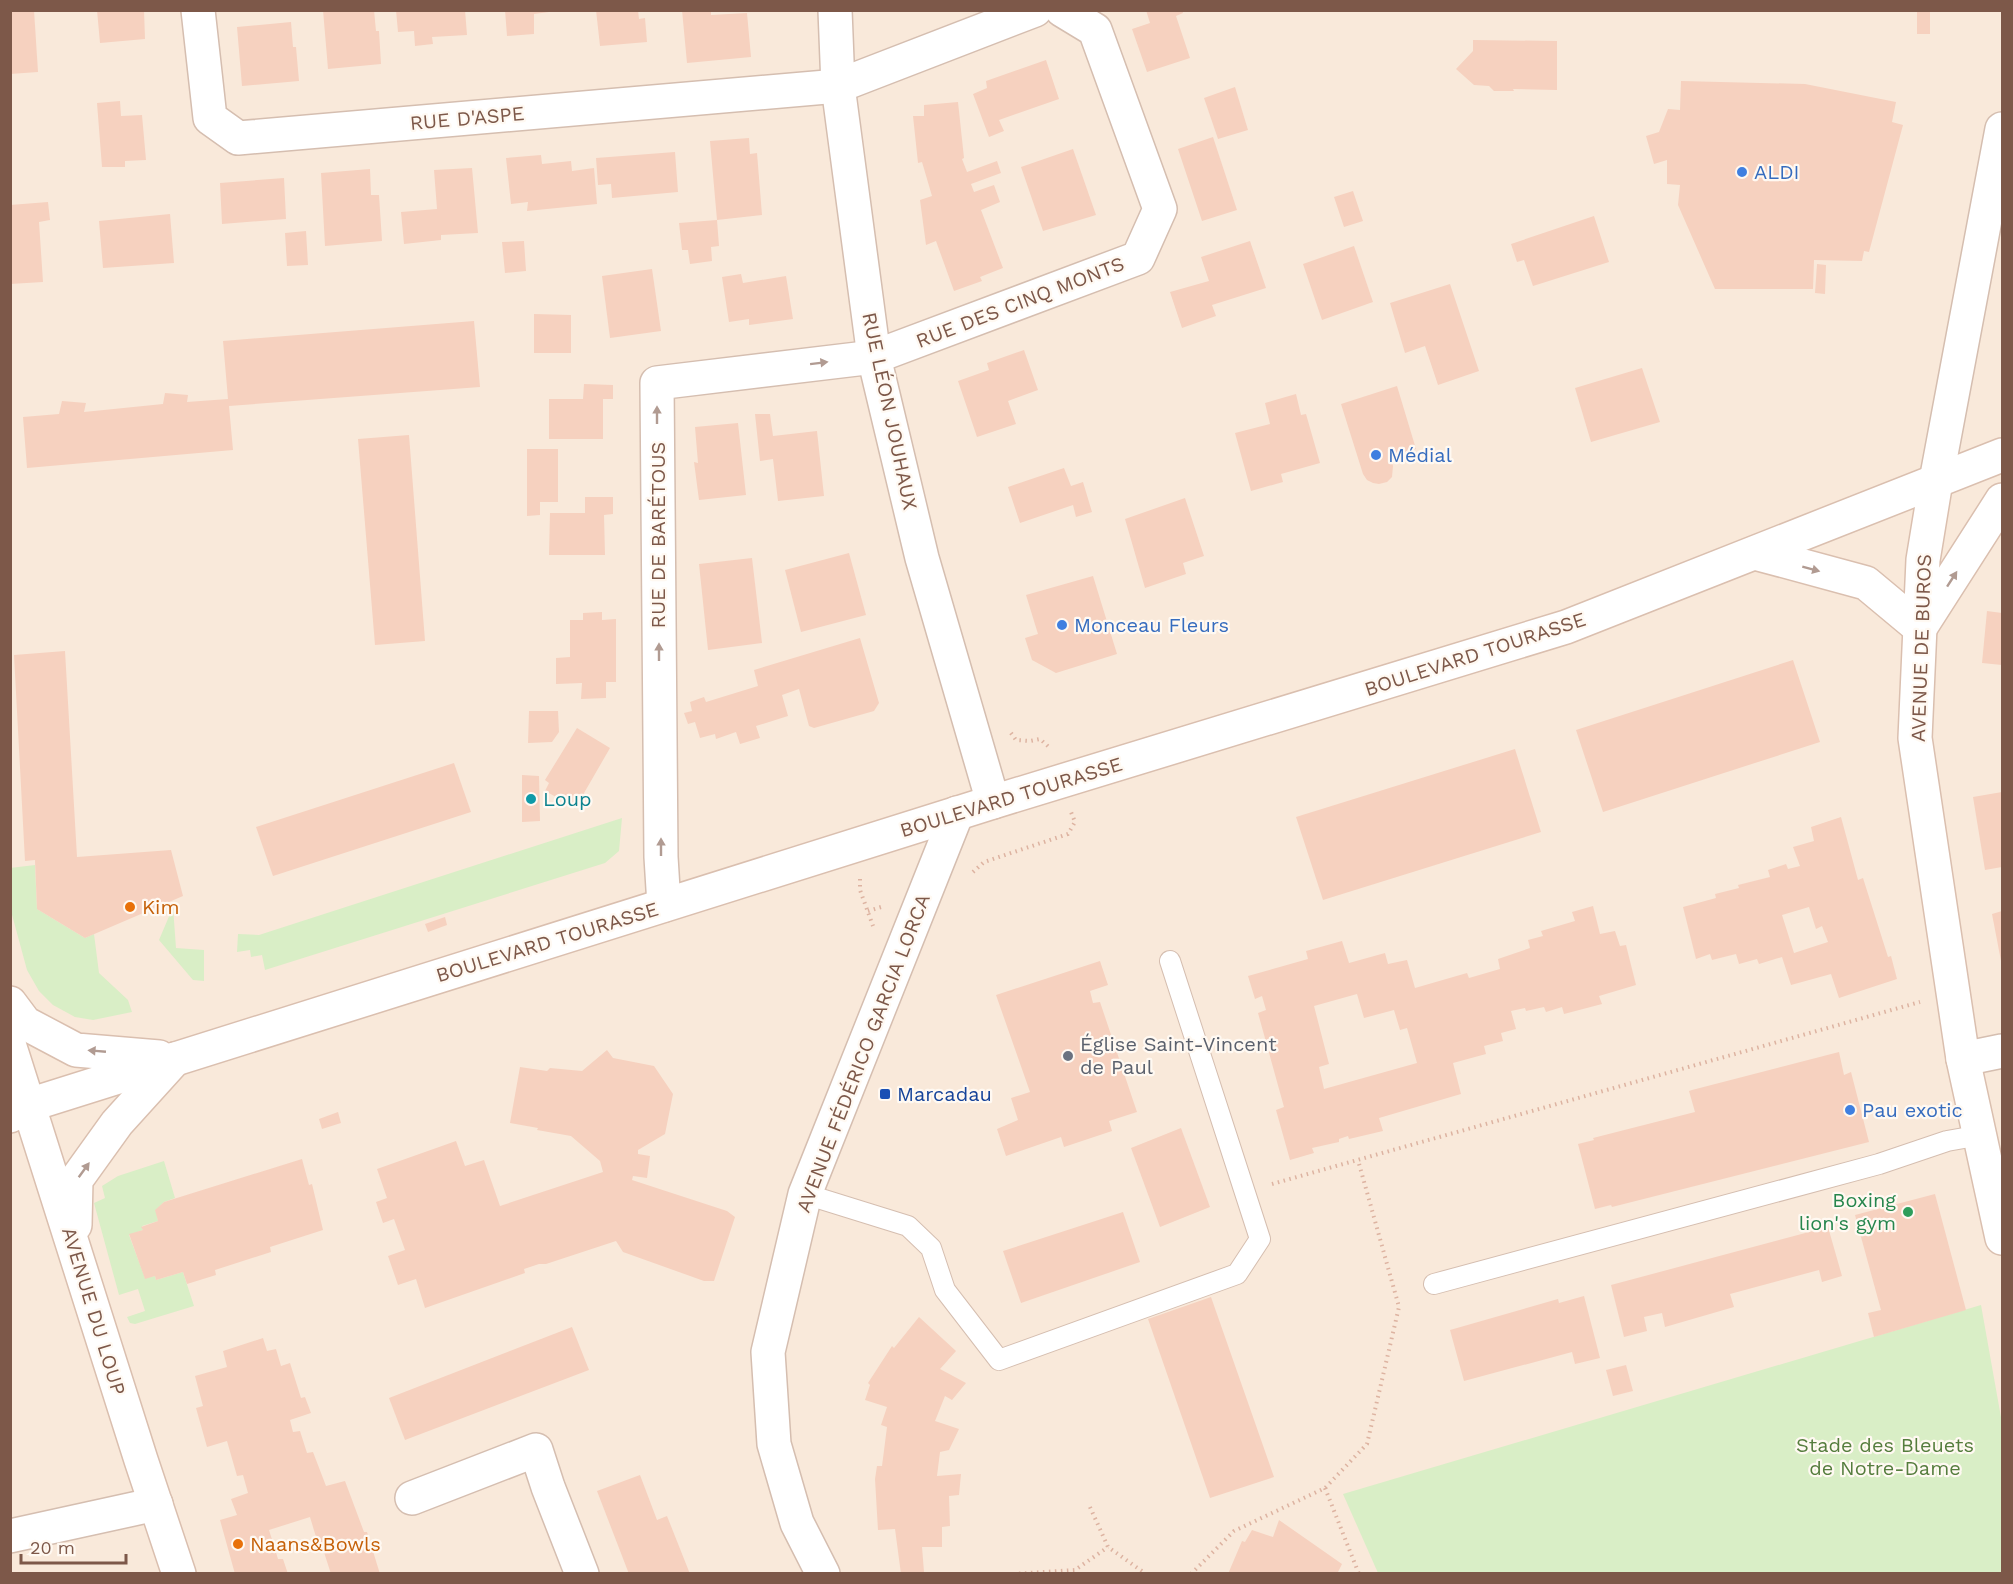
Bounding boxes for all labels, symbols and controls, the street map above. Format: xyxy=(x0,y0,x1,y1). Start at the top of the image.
street label: RUE D'ASPE xyxy=(409,101,525,135)
place label: ALDI xyxy=(1754,160,1800,184)
marker: ALDI xyxy=(1735,165,1749,179)
street label: RUE DES CINQ MONTS xyxy=(913,251,1127,353)
street label: RUE LÉON JOUHAUX xyxy=(857,310,923,512)
one-way arrow xyxy=(809,358,828,368)
one-way arrow xyxy=(653,405,662,424)
street label: RUE DE BARÉTOUS xyxy=(646,442,670,628)
place label: Médial xyxy=(1388,443,1452,467)
marker: Médial xyxy=(1369,448,1383,462)
street label: AVENUE DE BUROS xyxy=(1906,553,1936,743)
one-way arrow xyxy=(1802,564,1820,574)
one-way arrow xyxy=(1946,571,1958,587)
street label: BOULEVARD TOURASSE xyxy=(1361,607,1589,701)
place label: Monceau Fleurs xyxy=(1074,613,1229,637)
marker: Monceau Fleurs xyxy=(1055,618,1069,632)
one-way arrow xyxy=(655,642,664,661)
street label: BOULEVARD TOURASSE xyxy=(897,752,1125,842)
place label: Loup xyxy=(543,787,592,811)
marker: Loup xyxy=(524,792,538,806)
one-way arrow xyxy=(656,837,666,856)
street label: AVENUE FÉDÉRICO GARCIA LORCA xyxy=(791,890,935,1216)
place label: Kim xyxy=(142,895,180,919)
street label: BOULEVARD TOURASSE xyxy=(433,897,661,987)
marker: Kim xyxy=(123,900,137,914)
place label: Église Saint-Vincent de Paul xyxy=(1080,1032,1277,1079)
one-way arrow xyxy=(87,1046,106,1056)
marker: Église Saint-Vincent de Paul xyxy=(1061,1049,1075,1063)
place label: Marcadau xyxy=(897,1082,992,1106)
marker: Marcadau xyxy=(878,1087,892,1101)
place label: Pau exotic xyxy=(1862,1098,1963,1122)
marker: Pau exotic xyxy=(1843,1103,1857,1117)
one-way arrow xyxy=(78,1162,90,1178)
place label: Boxing lion's gym xyxy=(1799,1188,1896,1235)
marker: Boxing lion's gym xyxy=(1901,1205,1915,1219)
street label: AVENUE DU LOUP xyxy=(57,1224,131,1398)
park label: Stade des Bleuets de Notre-Dame xyxy=(1796,1433,1974,1480)
scale bar xyxy=(21,1527,126,1565)
place label: Naans&Bowls xyxy=(250,1532,381,1556)
text: 20 m xyxy=(30,1537,75,1558)
marker: Naans&Bowls xyxy=(231,1537,245,1551)

